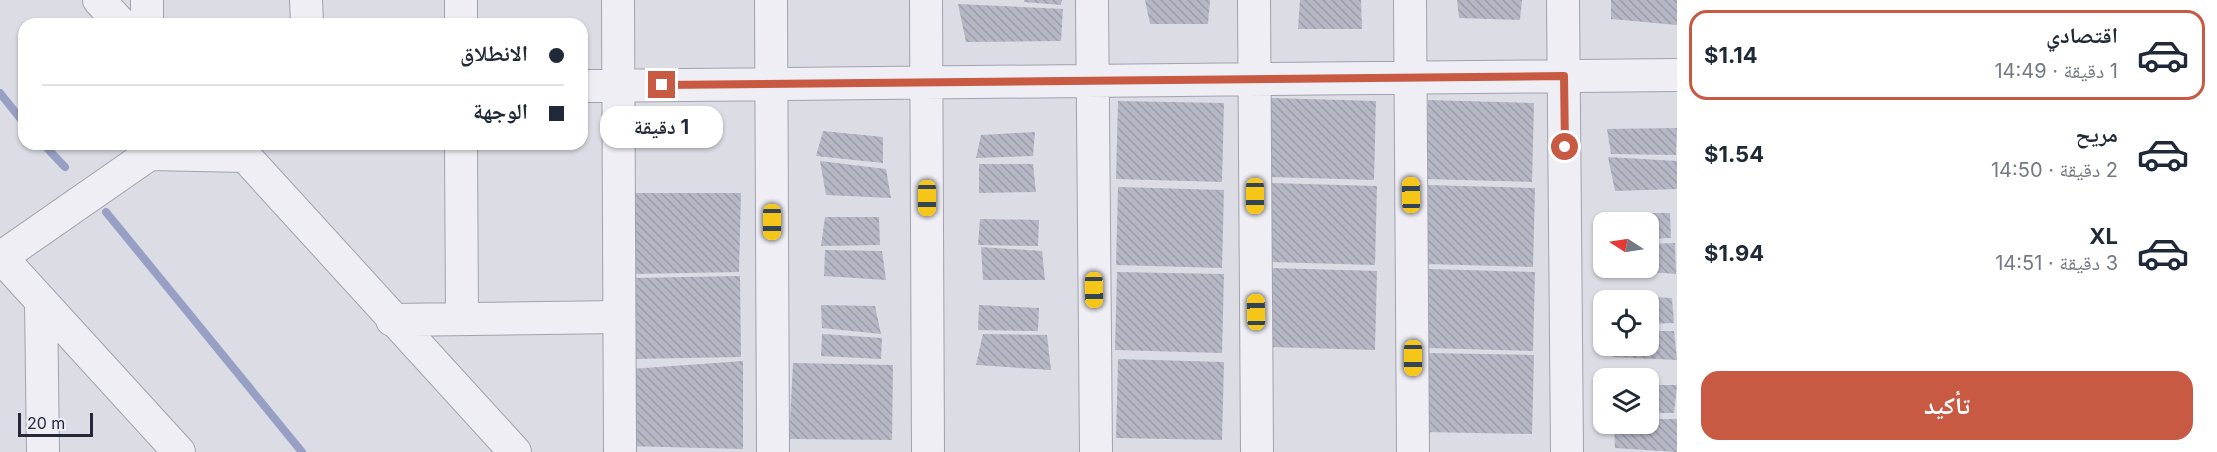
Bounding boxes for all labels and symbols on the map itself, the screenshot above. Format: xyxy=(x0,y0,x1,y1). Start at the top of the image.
route end xyxy=(648,71,675,98)
callout: 1 دقيقة xyxy=(600,106,724,148)
route start xyxy=(1551,133,1578,160)
car xyxy=(1402,177,1420,213)
car xyxy=(1246,178,1264,214)
car xyxy=(918,180,936,216)
car xyxy=(763,204,781,240)
north arrow xyxy=(1593,212,1659,278)
car xyxy=(1085,272,1103,308)
car xyxy=(1247,294,1265,330)
car xyxy=(1404,340,1422,376)
scale bar xyxy=(18,410,93,438)

